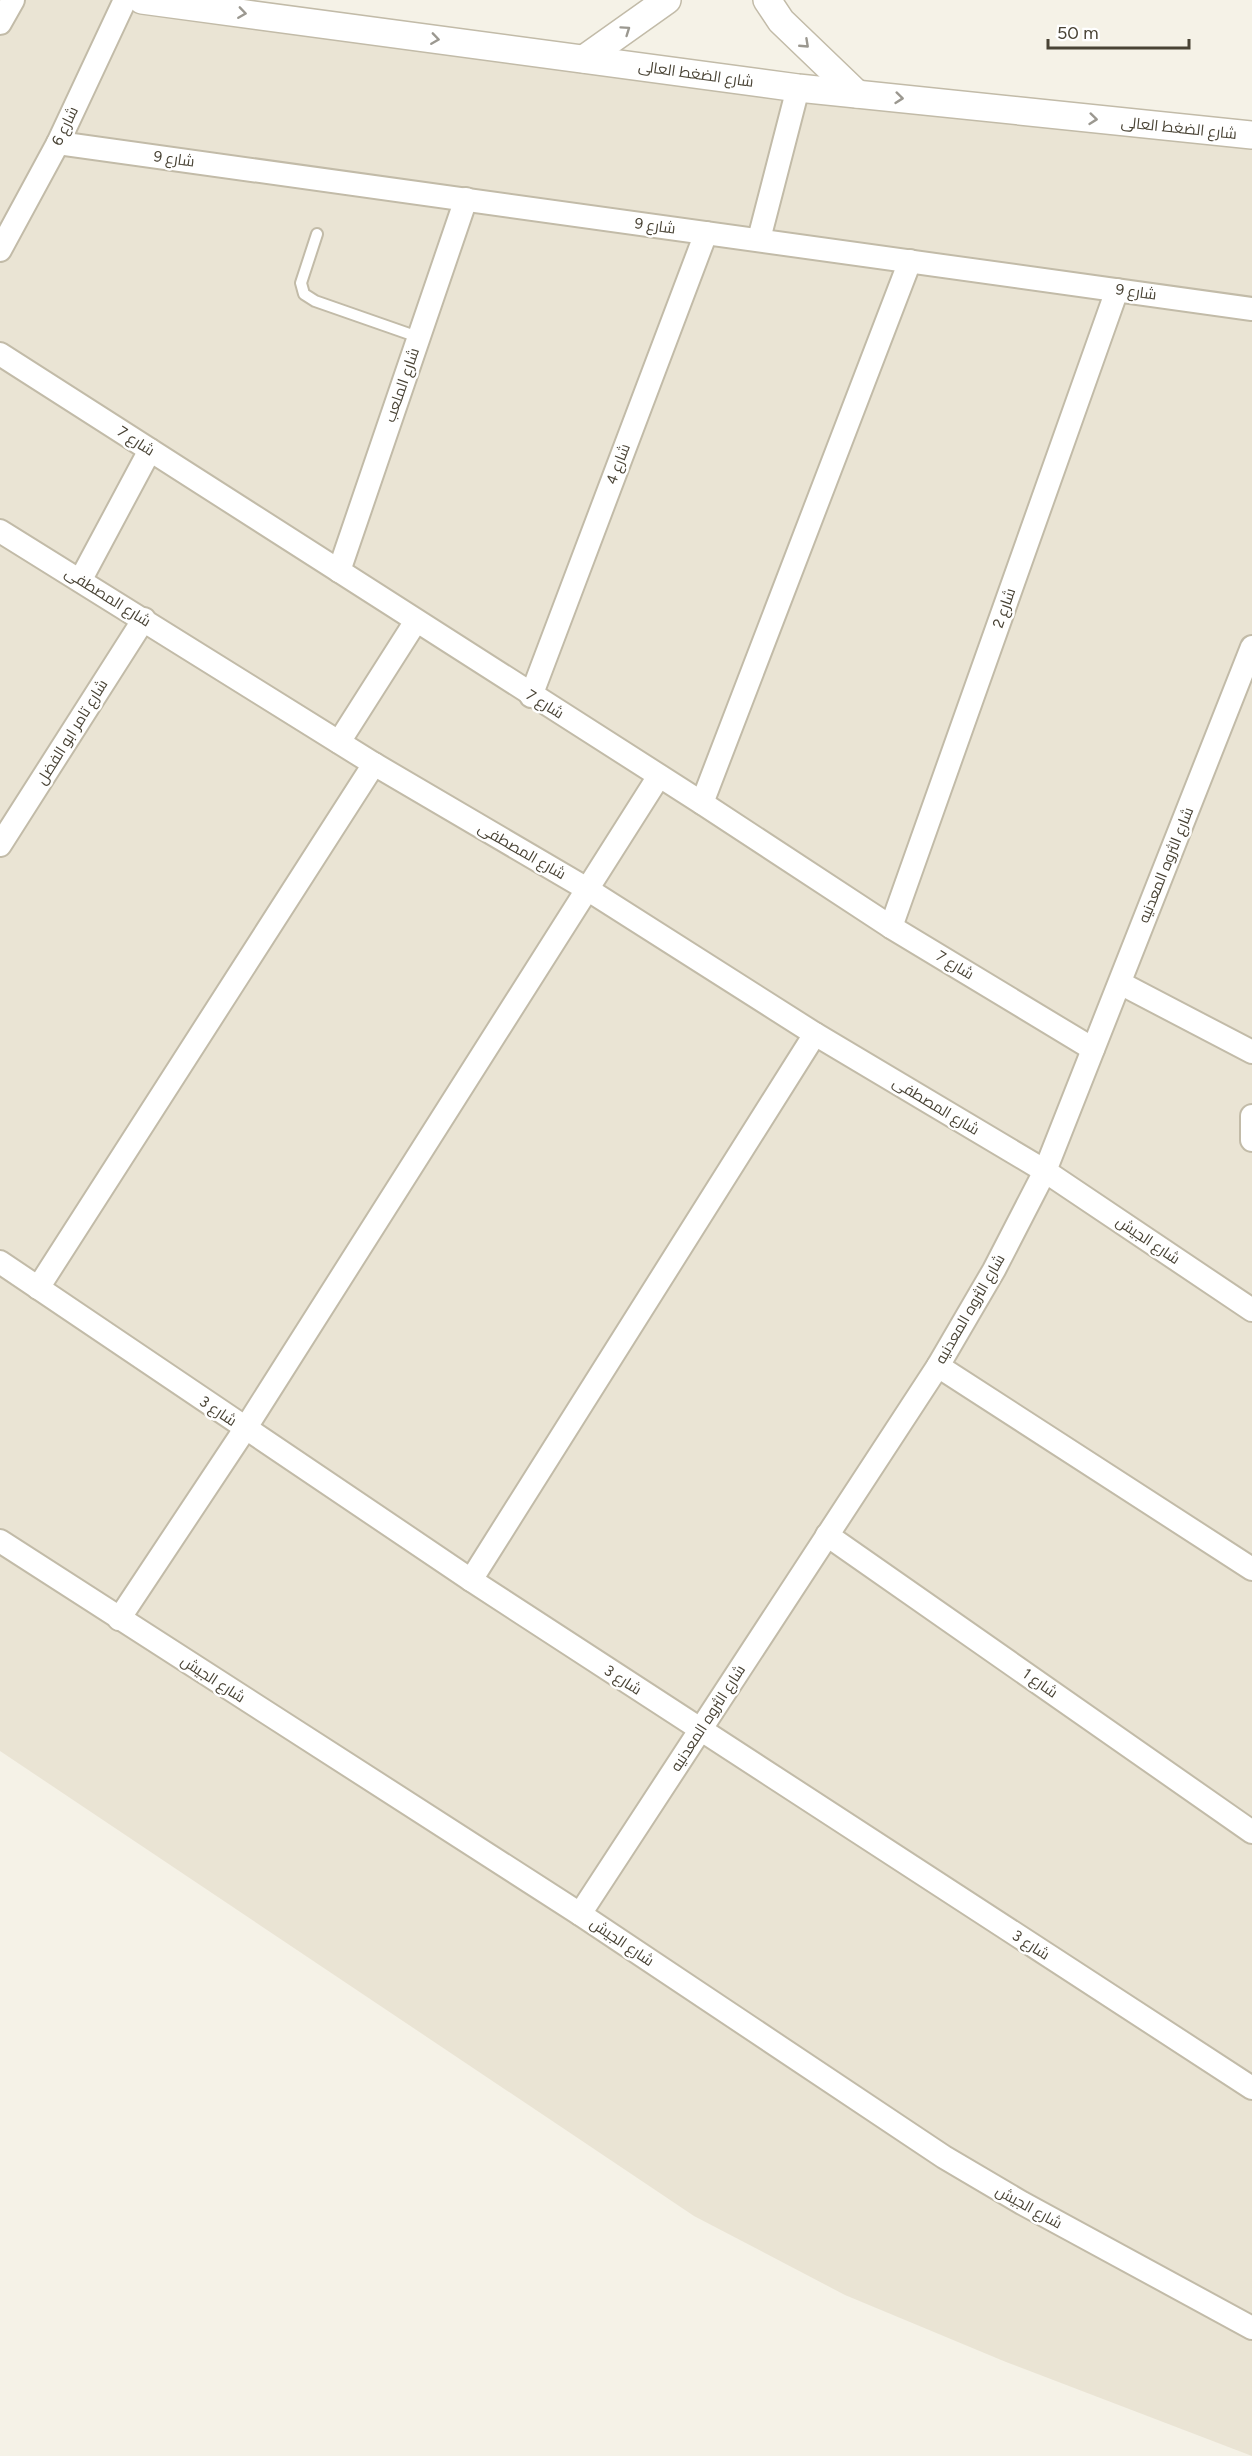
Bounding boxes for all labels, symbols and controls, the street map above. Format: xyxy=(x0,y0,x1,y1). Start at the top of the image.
one-way arrow xyxy=(237,7,247,19)
scale bar xyxy=(1048,12,1189,50)
text: 50 m xyxy=(1057,22,1099,44)
one-way arrow xyxy=(620,26,631,37)
one-way arrow xyxy=(431,33,440,45)
one-way arrow xyxy=(798,37,809,48)
street label: شارع الضغط العالى xyxy=(637,57,755,93)
one-way arrow xyxy=(895,91,904,104)
street label: شارع 6 xyxy=(48,104,84,149)
one-way arrow xyxy=(1089,112,1098,125)
street label: شارع الضغط العالى xyxy=(1120,113,1238,145)
street label: شارع 9 xyxy=(152,147,196,173)
street label: شارع 9 xyxy=(633,214,677,240)
street label: شارع 9 xyxy=(1114,280,1158,306)
street label: شارع الملعب xyxy=(381,345,425,425)
street label: شارع 7 xyxy=(113,422,158,461)
street label: شارع 4 xyxy=(602,441,636,488)
street label: شارع المصطفى xyxy=(61,563,154,632)
street label: شارع 2 xyxy=(989,586,1021,631)
street label: شارع تامر ابو الفضل xyxy=(32,676,113,789)
street label: شارع 7 xyxy=(522,686,567,724)
street label: شارع الثروه المعدنيه xyxy=(1135,804,1199,926)
street label: شارع المصطفى xyxy=(474,819,569,885)
street label: شارع 7 xyxy=(932,947,977,985)
street label: شارع المصطفى xyxy=(888,1073,983,1141)
street label: شارع الجيش xyxy=(1112,1212,1183,1270)
street label: شارع الثروه المعدنيه xyxy=(931,1251,1010,1368)
street label: شارع 3 xyxy=(195,1392,240,1432)
street label: شارع الجيش xyxy=(176,1652,249,1708)
street label: شارع 3 xyxy=(600,1661,645,1700)
street label: شارع الثروه المعدنيه xyxy=(667,1661,751,1776)
street label: شارع 1 xyxy=(1018,1664,1061,1703)
street label: شارع الجيش xyxy=(586,1914,657,1972)
street label: شارع 3 xyxy=(1008,1926,1053,1965)
street label: شارع الجيش xyxy=(992,2181,1065,2234)

